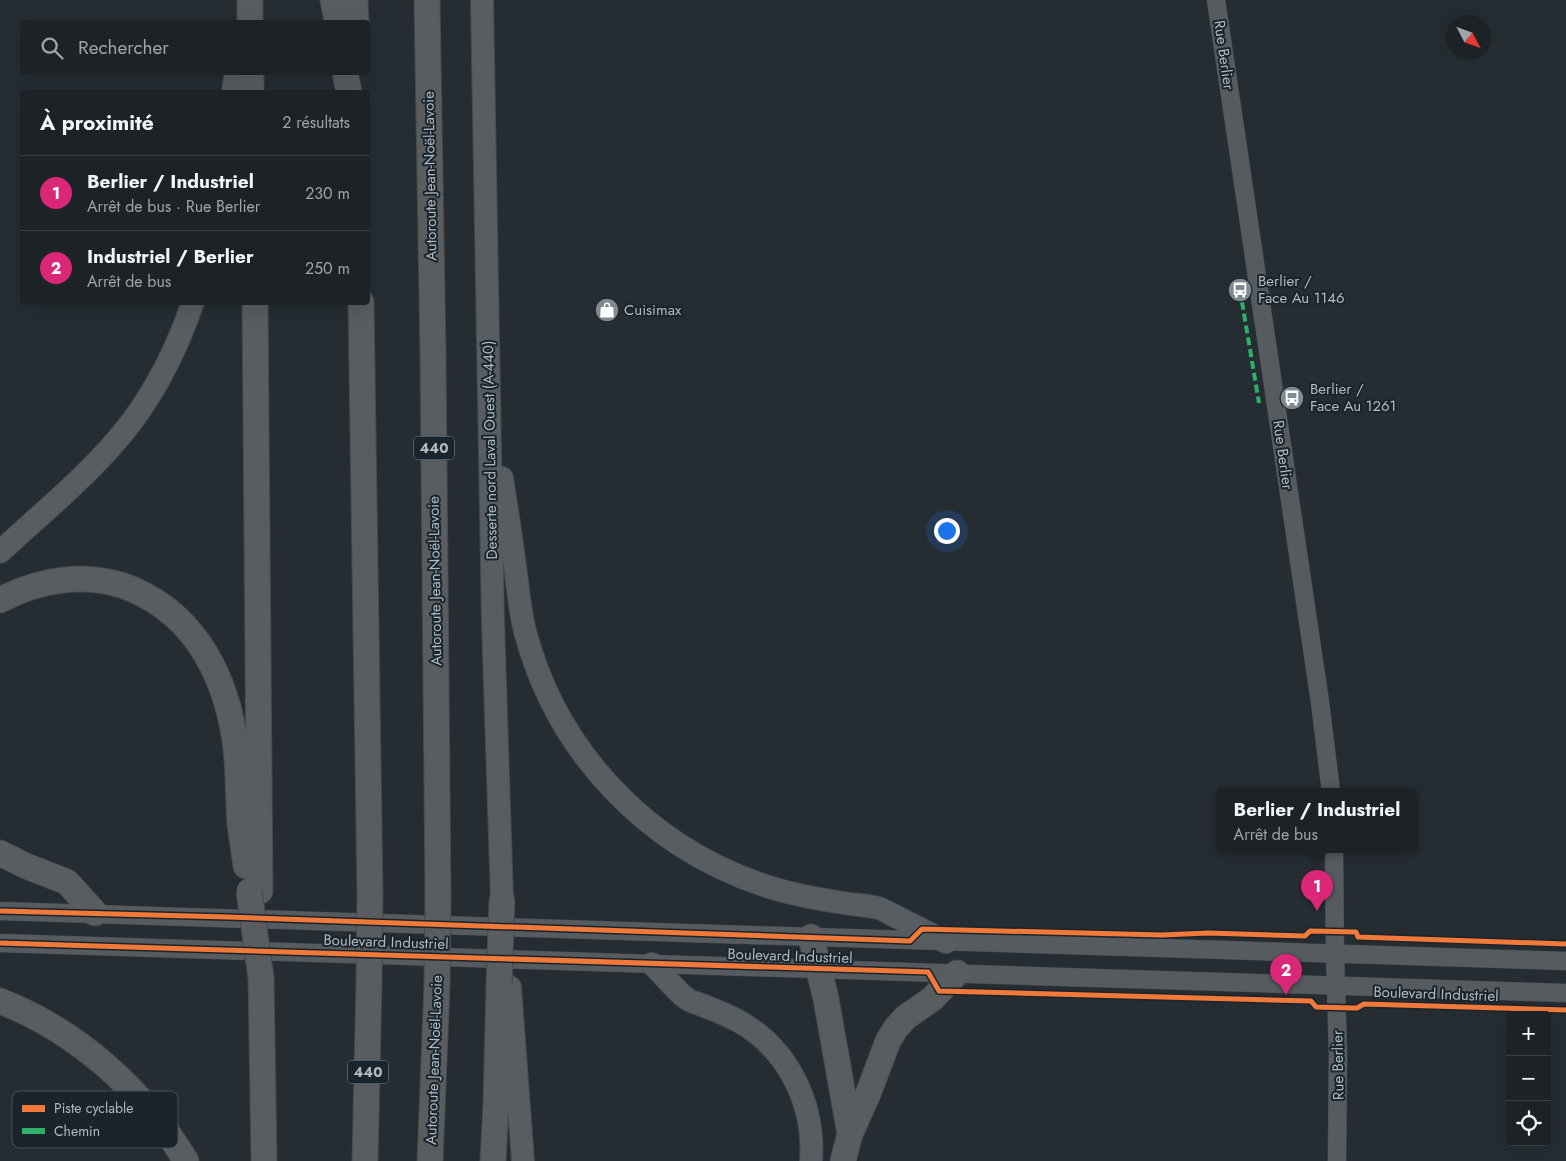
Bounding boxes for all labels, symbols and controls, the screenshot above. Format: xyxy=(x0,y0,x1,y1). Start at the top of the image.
north arrow xyxy=(1446,15,1491,60)
street label: Rue Berlier xyxy=(1208,19,1240,92)
search box xyxy=(20,20,370,75)
icon: search xyxy=(38,34,66,62)
text: Rechercher xyxy=(78,34,169,61)
street label: Autoroute Jean-Noël-Lavoie xyxy=(418,91,442,261)
text: À proximité xyxy=(40,108,154,138)
text: 2 résultats xyxy=(282,111,350,134)
text: Berlier / Industriel xyxy=(87,168,254,195)
text: 1 xyxy=(52,182,60,205)
text: 230 m xyxy=(305,182,350,205)
text: Arrêt de bus · Rue Berlier xyxy=(87,195,260,218)
text: Industriel / Berlier xyxy=(87,243,254,270)
text: 2 xyxy=(51,257,61,280)
text: 250 m xyxy=(305,257,350,280)
text: Arrêt de bus xyxy=(87,270,171,293)
place label: Berlier / Face Au 1146 xyxy=(1258,270,1345,309)
bus stop icon: Berlier / Face Au 1146 xyxy=(1227,277,1253,303)
shop icon: Cuisimax xyxy=(594,297,620,323)
place label: Cuisimax xyxy=(624,299,682,321)
street label: Desserte nord Laval Ouest (A-440) xyxy=(477,340,503,560)
place label: Berlier / Face Au 1261 xyxy=(1310,378,1396,417)
bus stop icon: Berlier / Face Au 1261 xyxy=(1279,385,1305,411)
street label: Rue Berlier xyxy=(1267,419,1299,492)
road number: 440 xyxy=(414,436,454,459)
street label: Autoroute Jean-Noël-Lavoie xyxy=(423,496,447,666)
your location xyxy=(934,518,960,544)
popup xyxy=(1217,788,1417,853)
text: Berlier / Industriel xyxy=(1234,796,1400,823)
text: Arrêt de bus xyxy=(1234,823,1318,846)
pin: 1 xyxy=(1301,870,1333,911)
street label: Boulevard Industriel xyxy=(323,929,449,955)
street label: Boulevard Industriel xyxy=(727,943,853,969)
pin: 2 xyxy=(1270,954,1302,995)
street label: Autoroute Jean-Noël-Lavoie xyxy=(420,974,448,1145)
street label: Boulevard Industriel xyxy=(1373,981,1499,1007)
map controls xyxy=(1506,1011,1551,1146)
button: + xyxy=(1506,1011,1551,1056)
street label: Rue Berlier xyxy=(1326,1029,1350,1100)
button: − xyxy=(1506,1056,1551,1101)
road number: 440 xyxy=(348,1060,388,1084)
legend xyxy=(12,1091,178,1148)
text: Piste cyclable xyxy=(54,1098,133,1118)
button: locate xyxy=(1506,1101,1551,1146)
text: Chemin xyxy=(54,1121,100,1141)

